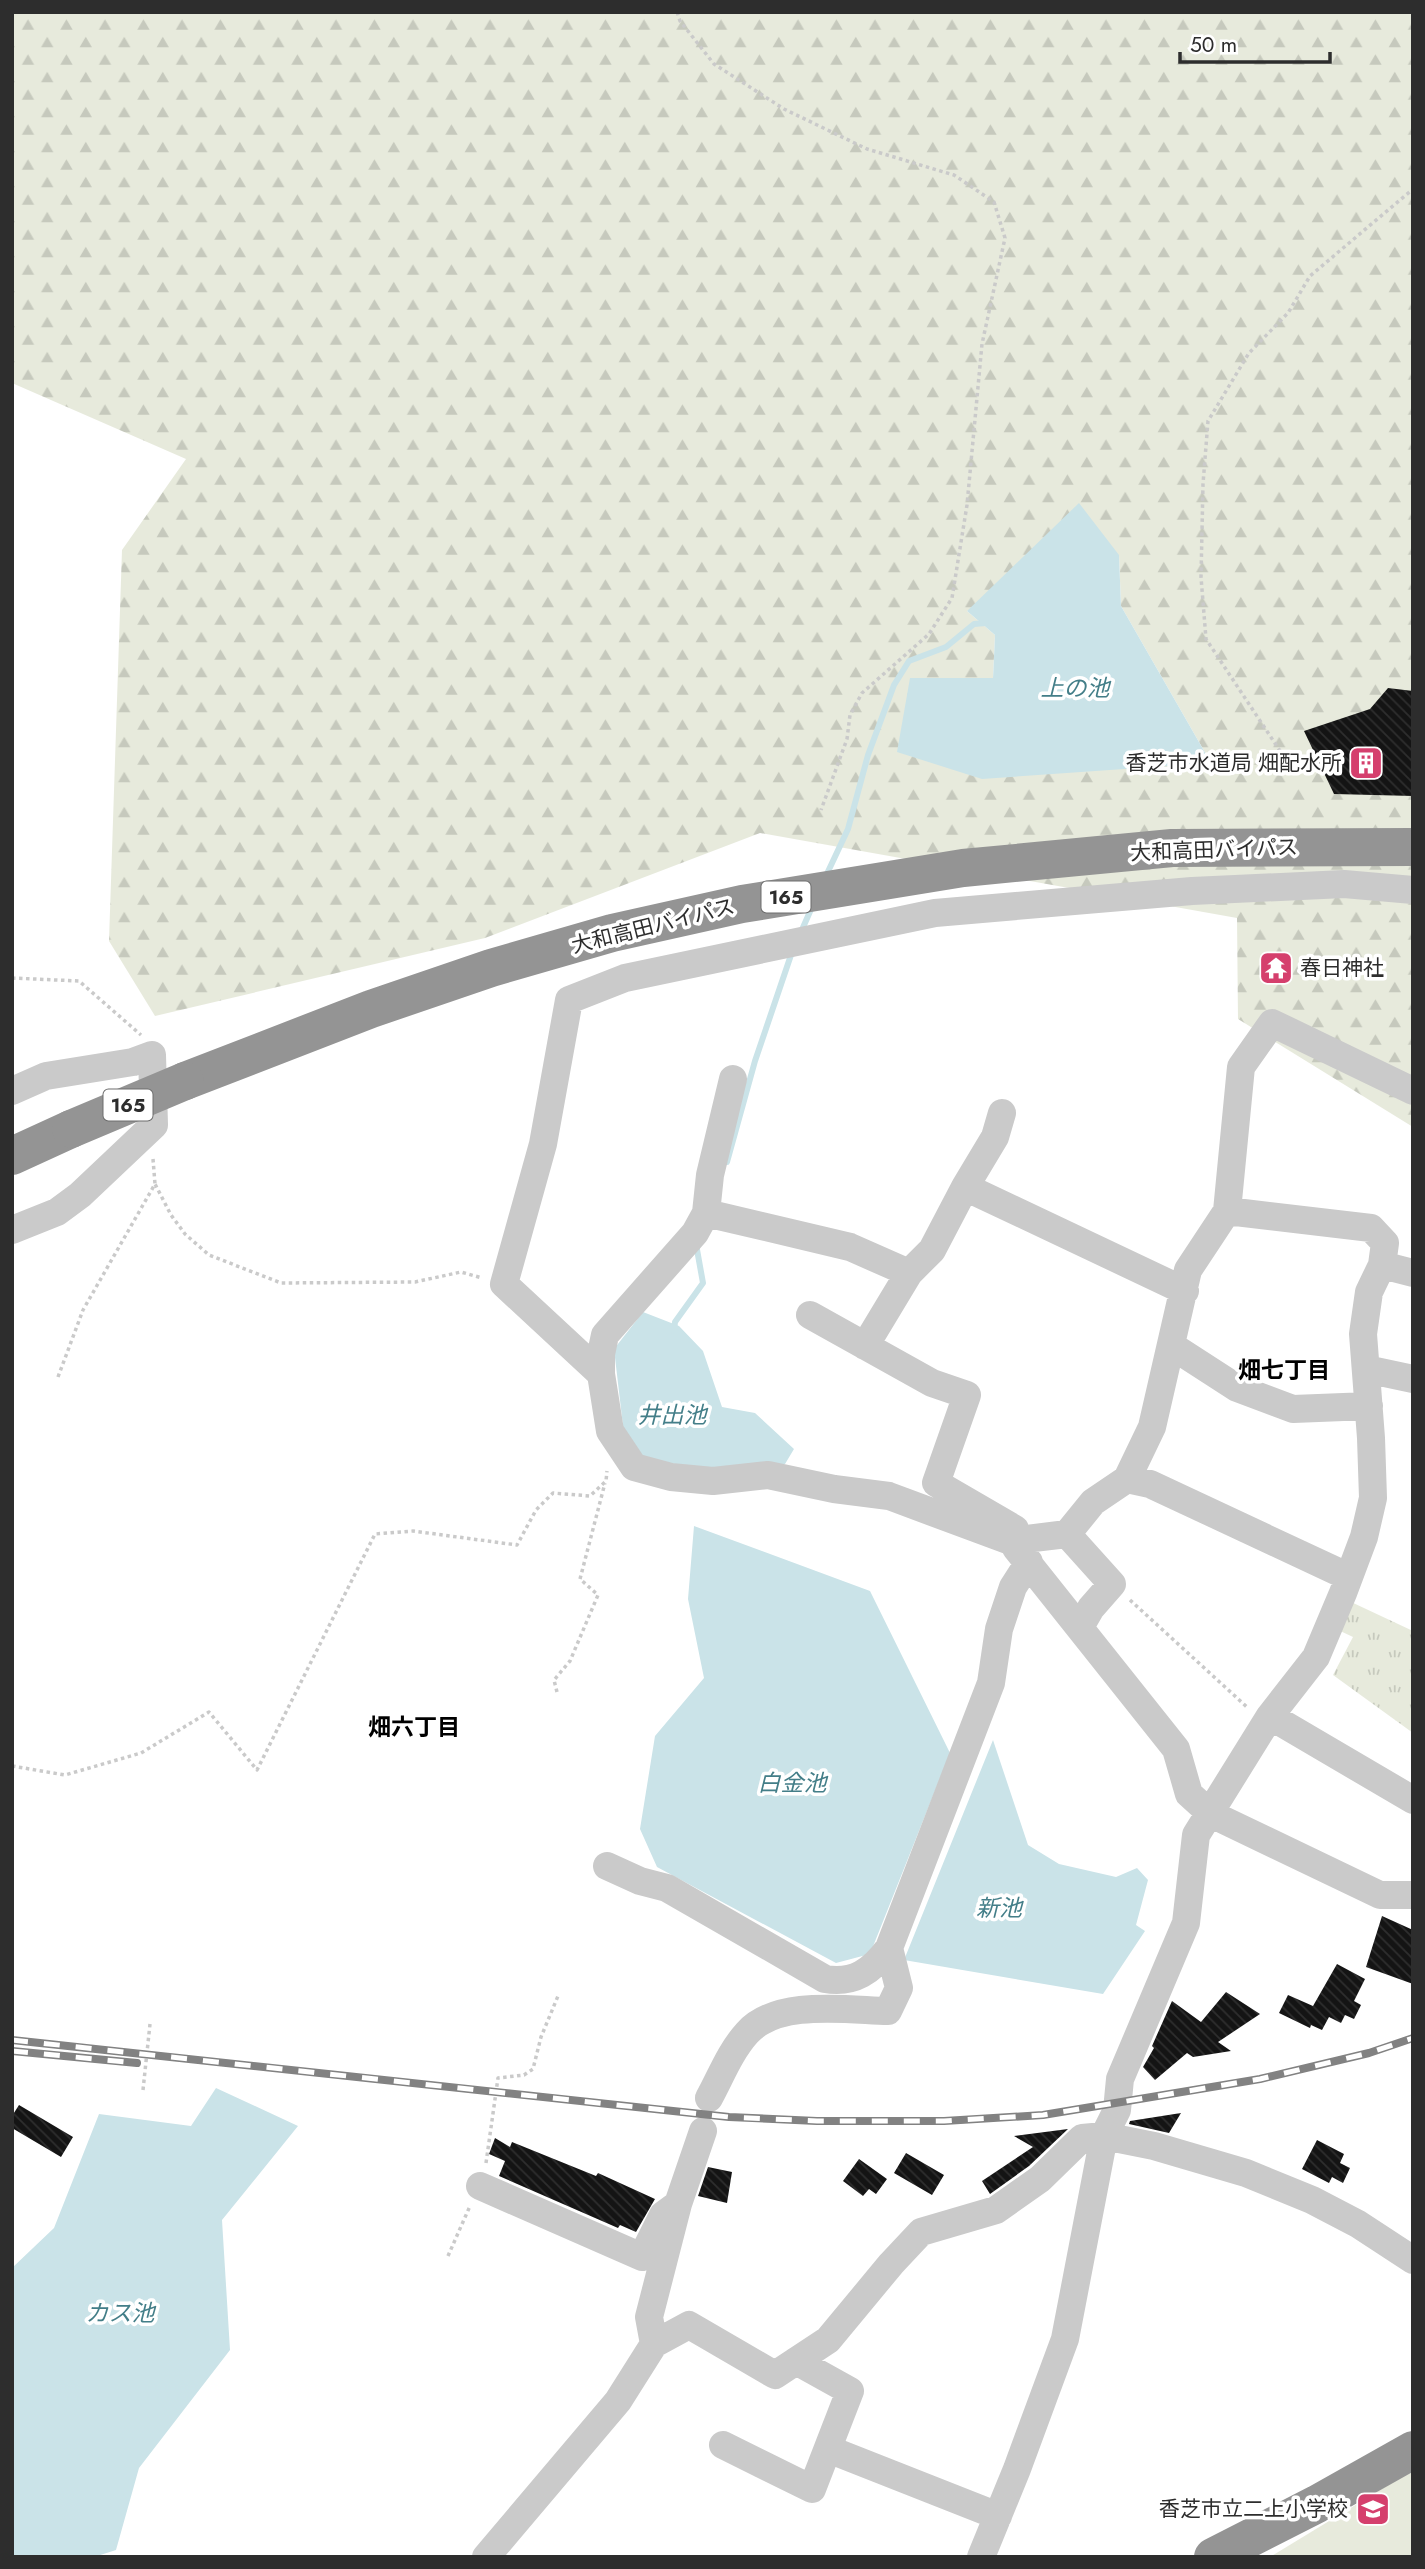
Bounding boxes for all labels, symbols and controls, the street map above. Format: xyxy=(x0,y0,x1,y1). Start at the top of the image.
scale bar xyxy=(1180,21,1330,65)
text: 50 m xyxy=(1190,30,1237,60)
water label: 上の池 xyxy=(1041,671,1112,705)
building icon: 香芝市水道局 畑配水所 xyxy=(1347,744,1385,782)
place label: 香芝市水道局 畑配水所 xyxy=(1126,748,1342,778)
street label: 大和高田バイパス xyxy=(1130,832,1298,868)
road number: 165 xyxy=(762,882,810,912)
street label: 大和高田バイパス xyxy=(568,891,738,961)
temple icon: 春日神社 xyxy=(1257,949,1295,987)
place label: 春日神社 xyxy=(1300,953,1384,983)
road number: 165 xyxy=(104,1090,152,1120)
district label: 畑七丁目 xyxy=(1238,1353,1330,1387)
water label: 井出池 xyxy=(638,1398,709,1432)
district label: 畑六丁目 xyxy=(368,1710,460,1744)
water label: 白金池 xyxy=(758,1766,829,1800)
water label: 新池 xyxy=(976,1891,1024,1925)
water label: カス池 xyxy=(86,2296,157,2330)
school or university icon: 香芝市立二上小学校 xyxy=(1354,2490,1392,2528)
place label: 香芝市立二上小学校 xyxy=(1159,2494,1348,2524)

